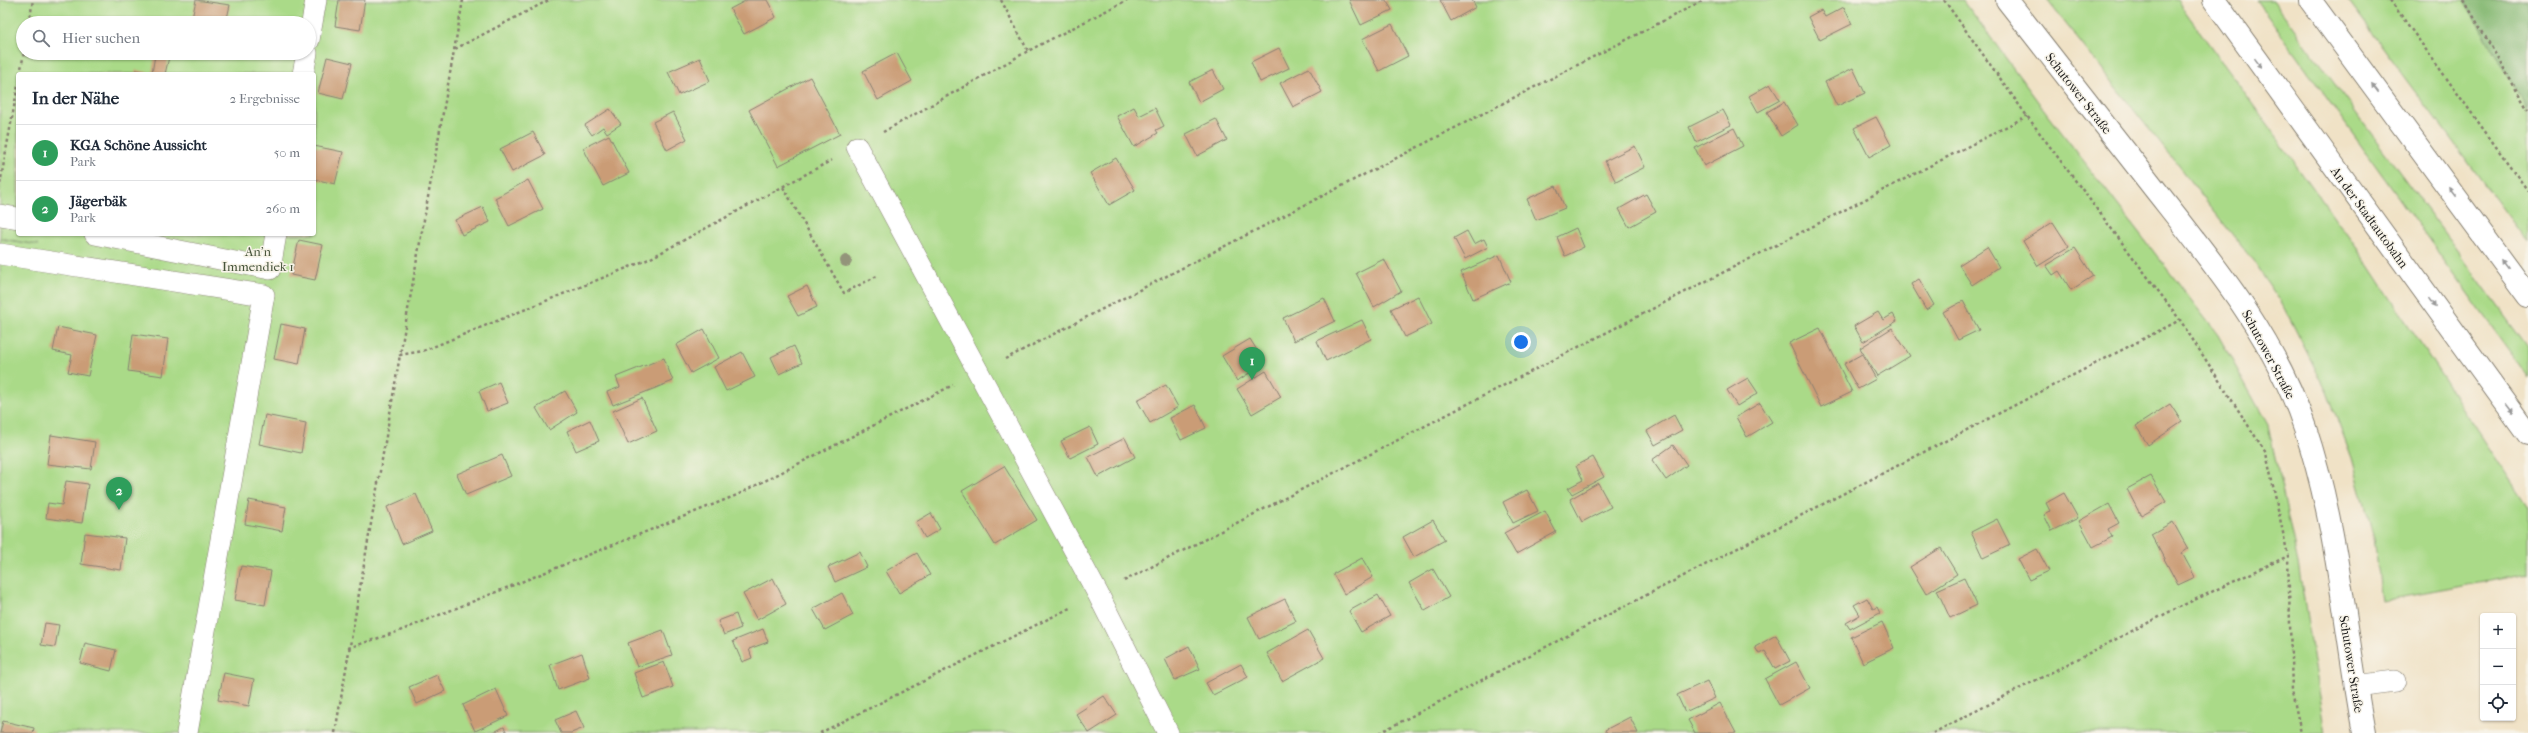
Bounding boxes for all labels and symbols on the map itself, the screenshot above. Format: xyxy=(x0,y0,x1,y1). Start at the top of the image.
street label: Schutower Straße xyxy=(2042,50,2115,137)
one-way arrow xyxy=(2254,58,2262,68)
one-way arrow xyxy=(2371,82,2379,93)
street label: An der Stadtautobahn xyxy=(2327,163,2412,271)
one-way arrow xyxy=(2448,187,2456,198)
park label: An'n Immendiek 1 xyxy=(222,244,294,274)
one-way arrow xyxy=(2501,259,2509,269)
one-way arrow xyxy=(2428,297,2436,308)
street label: Schutower Straße xyxy=(2239,307,2299,402)
your location xyxy=(1511,332,1531,352)
pin: 1 xyxy=(1239,347,1265,380)
one-way arrow xyxy=(2504,402,2513,413)
pin: 2 xyxy=(106,477,132,510)
street label: Schutower Straße xyxy=(2336,614,2367,714)

